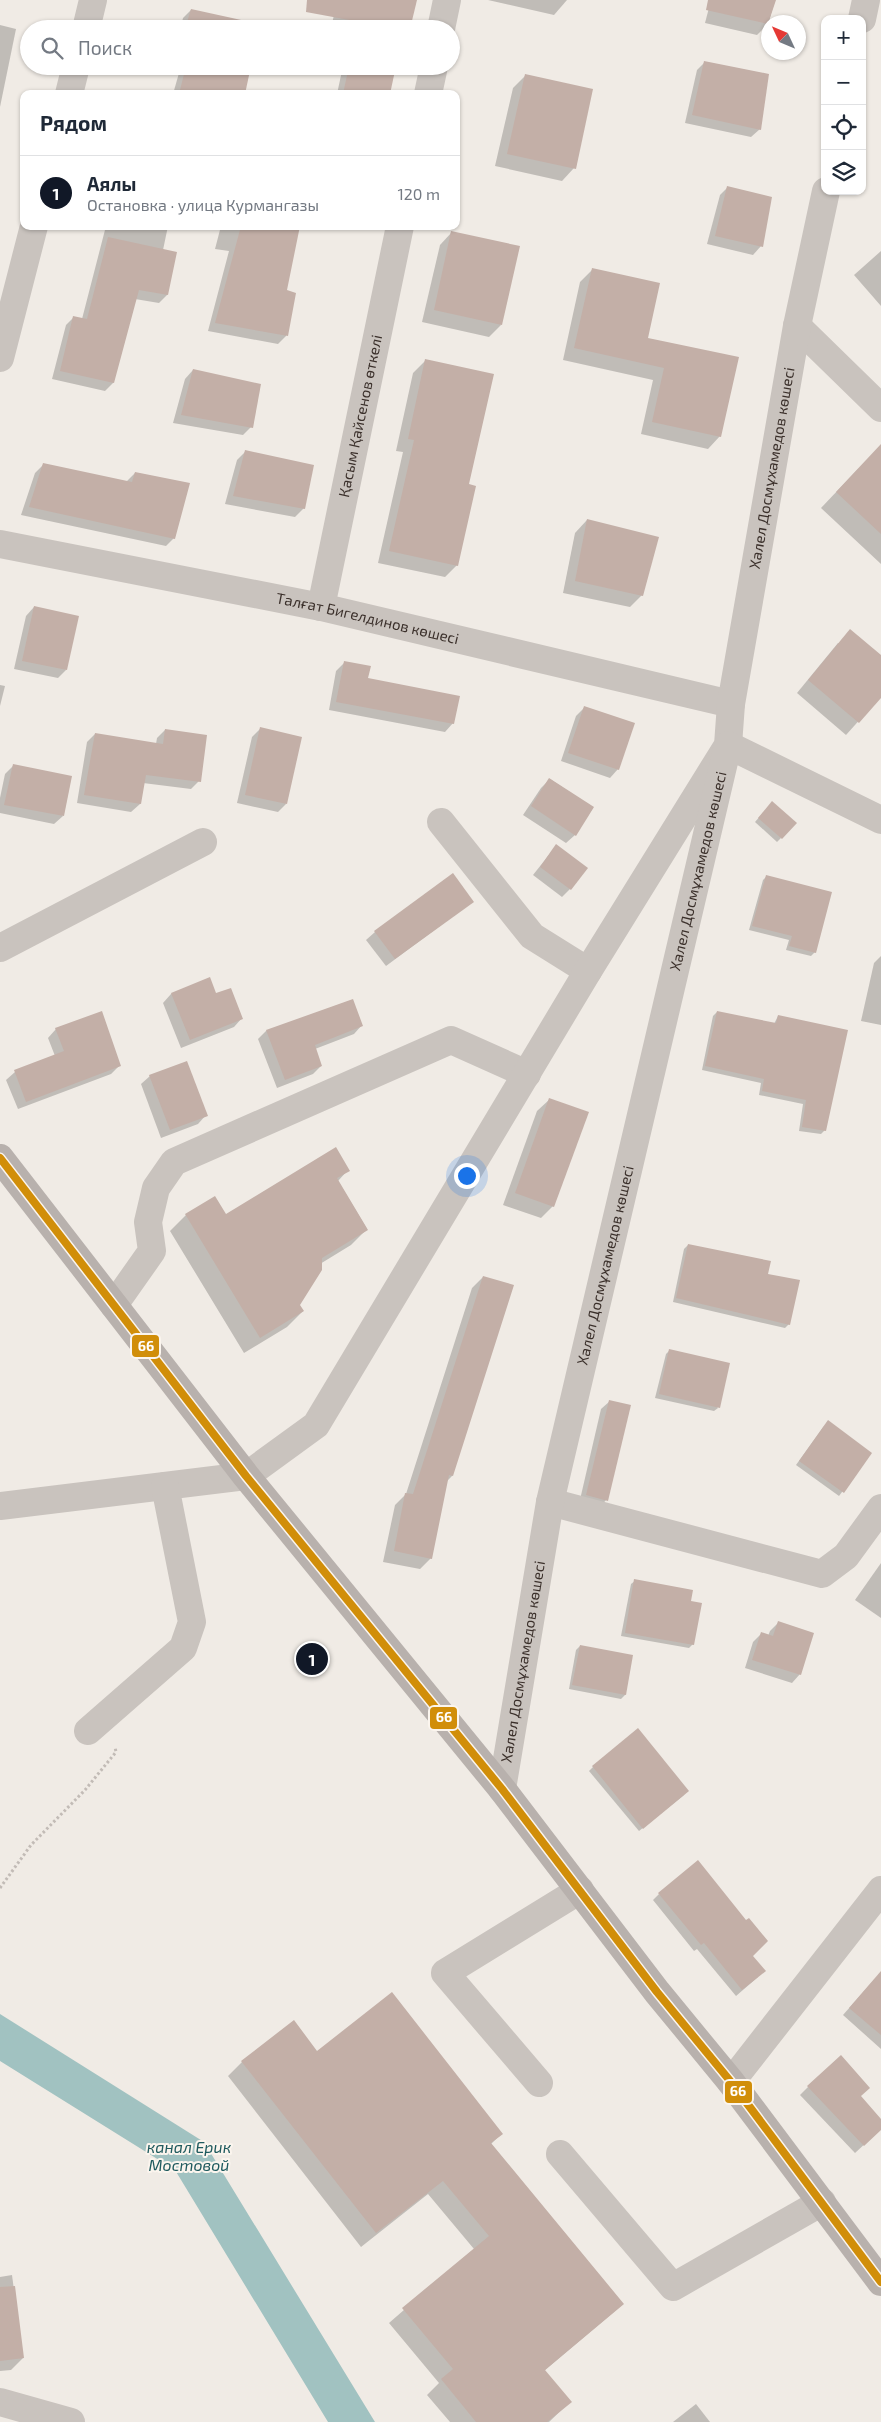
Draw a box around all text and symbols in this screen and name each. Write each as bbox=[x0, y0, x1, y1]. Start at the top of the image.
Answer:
north arrow bbox=[761, 15, 806, 60]
map controls bbox=[821, 15, 866, 195]
button: + bbox=[821, 15, 866, 60]
search box bbox=[20, 20, 460, 75]
icon: search bbox=[38, 34, 66, 62]
text: Поиск bbox=[78, 36, 132, 59]
button: − bbox=[821, 60, 866, 105]
button: locate bbox=[821, 105, 866, 150]
text: Рядом bbox=[40, 110, 107, 135]
button: layers bbox=[821, 150, 866, 195]
text: Аялы bbox=[87, 172, 136, 195]
text: 1 bbox=[53, 184, 59, 203]
text: 120 m bbox=[397, 184, 440, 203]
text: Остановка · улица Курмангазы bbox=[87, 195, 319, 214]
street label: Қасым Қайсенов өткелі bbox=[334, 333, 385, 499]
street label: Халел Досмұхамедов көшесі bbox=[745, 366, 798, 570]
street label: Талғат Бигелдинов көшесі bbox=[275, 588, 461, 647]
street label: Халел Досмұхамедов көшесі bbox=[665, 769, 730, 973]
your location bbox=[454, 1163, 480, 1189]
street label: Халел Досмұхамедов көшесі bbox=[572, 1164, 637, 1367]
line badge: 66 bbox=[131, 1334, 160, 1358]
text: 66 bbox=[138, 1337, 154, 1354]
street label: Халел Досмұхамедов көшесі bbox=[497, 1559, 548, 1764]
pin: 1 bbox=[296, 1640, 328, 1678]
line badge: 66 bbox=[429, 1706, 458, 1730]
text: 66 bbox=[436, 1708, 452, 1725]
line badge: 66 bbox=[724, 2080, 753, 2104]
text: 66 bbox=[730, 2082, 746, 2099]
water label: канал Ерик Мостовой bbox=[147, 2137, 232, 2174]

